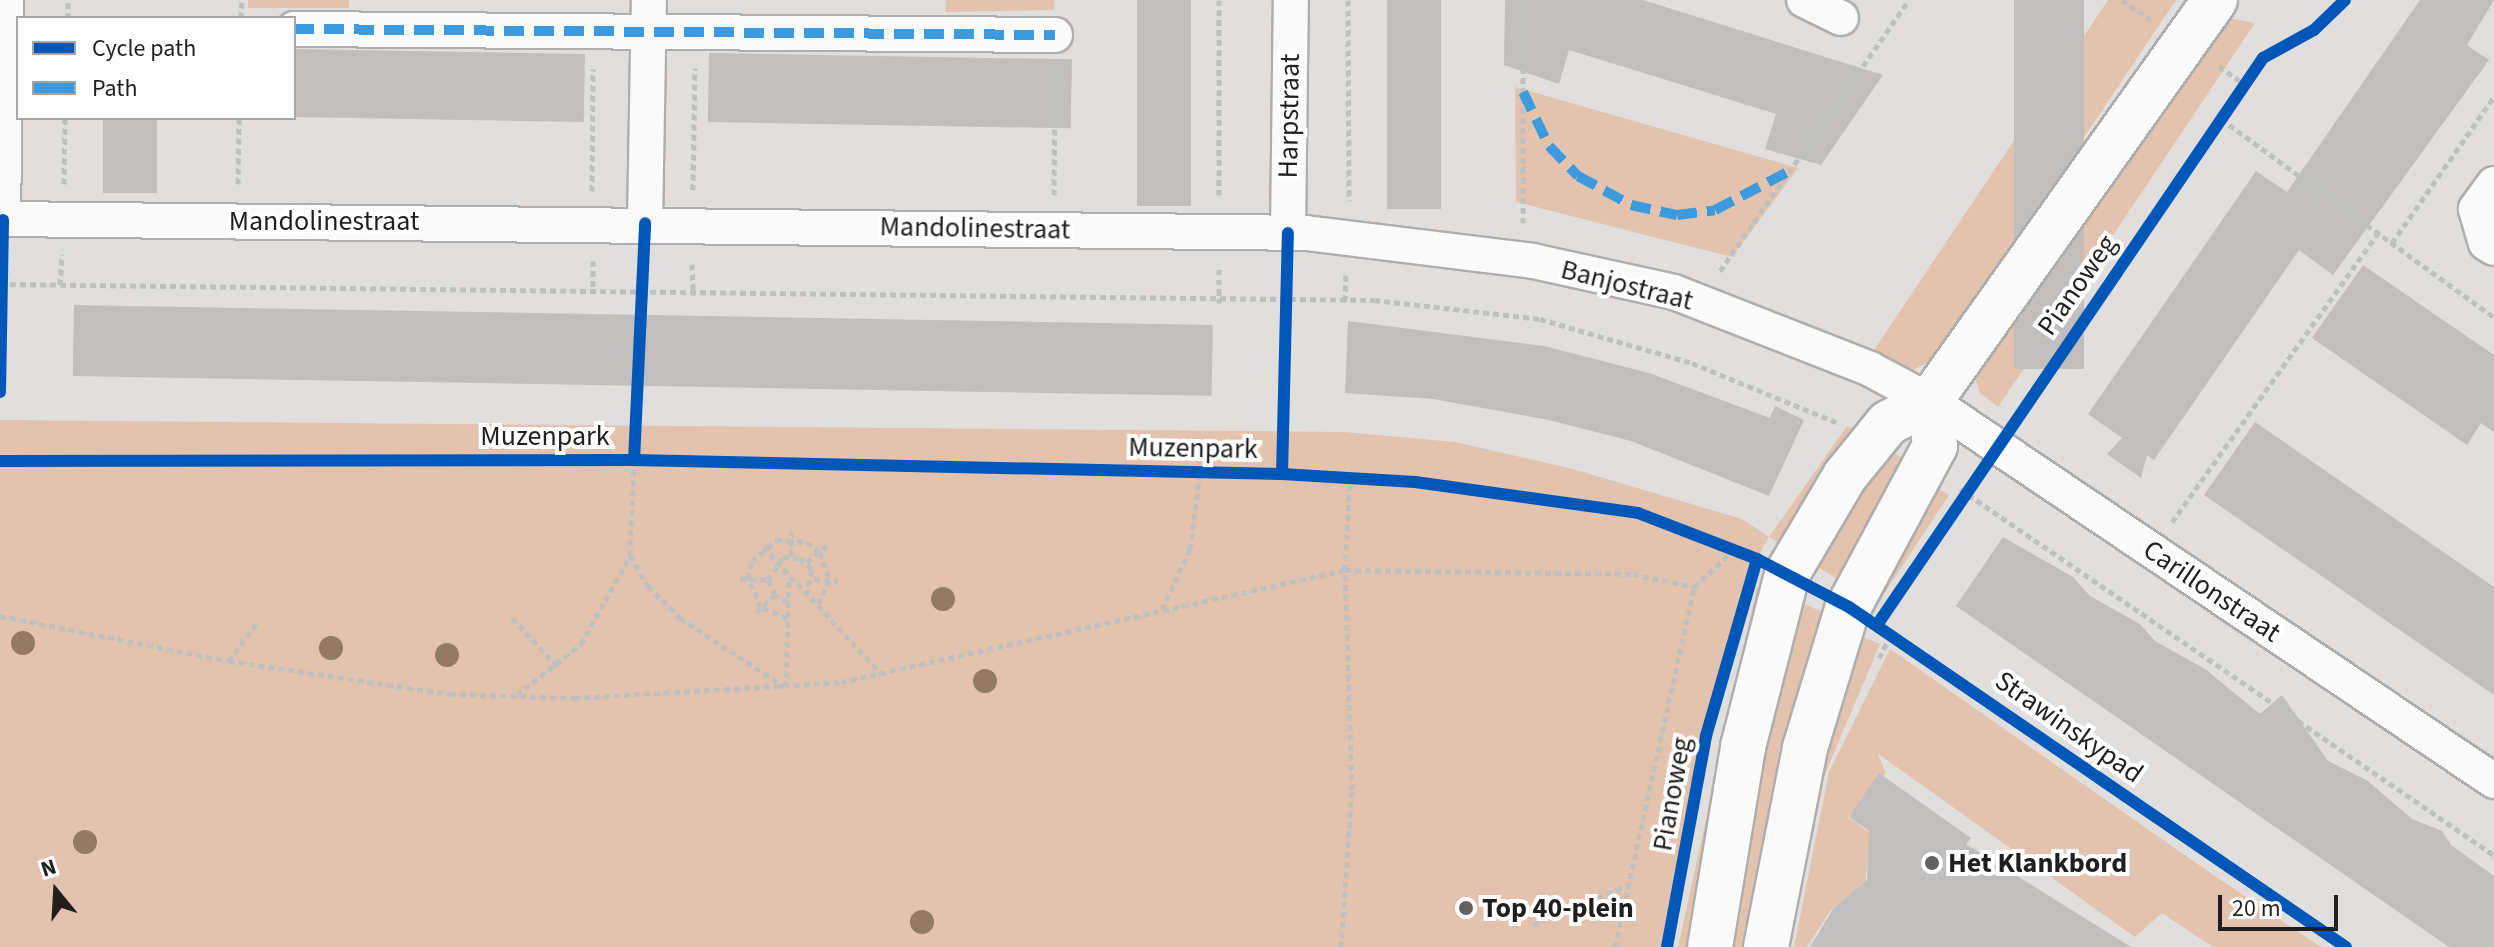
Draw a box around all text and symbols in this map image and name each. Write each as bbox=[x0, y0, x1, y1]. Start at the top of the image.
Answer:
legend bbox=[16, 16, 296, 120]
text: Cycle path bbox=[92, 31, 196, 66]
street label: Harpstraat bbox=[1271, 53, 1307, 179]
text: Path bbox=[92, 71, 138, 106]
street label: Mandolinestraat bbox=[229, 204, 419, 238]
street label: Mandolinestraat bbox=[879, 210, 1071, 246]
street label: Pianoweg bbox=[2030, 228, 2124, 342]
street label: Banjostraat bbox=[1557, 252, 1697, 318]
street label: Muzenpark bbox=[480, 419, 610, 453]
street label: Muzenpark bbox=[1128, 430, 1258, 466]
street label: Carillonstraat bbox=[2137, 533, 2287, 649]
street label: Strawinskypad bbox=[1989, 664, 2149, 790]
street label: Pianoweg bbox=[1645, 734, 1699, 854]
place label: Het Klankbord bbox=[1948, 846, 2127, 880]
north arrow bbox=[16, 851, 96, 931]
text: N bbox=[37, 851, 60, 886]
marker: Het Klankbord bbox=[1923, 854, 1941, 872]
scale bar bbox=[2222, 879, 2342, 929]
place label: Top 40-plein bbox=[1482, 891, 1634, 925]
text: 20 m bbox=[2232, 891, 2281, 926]
marker: Top 40-plein bbox=[1457, 899, 1475, 917]

